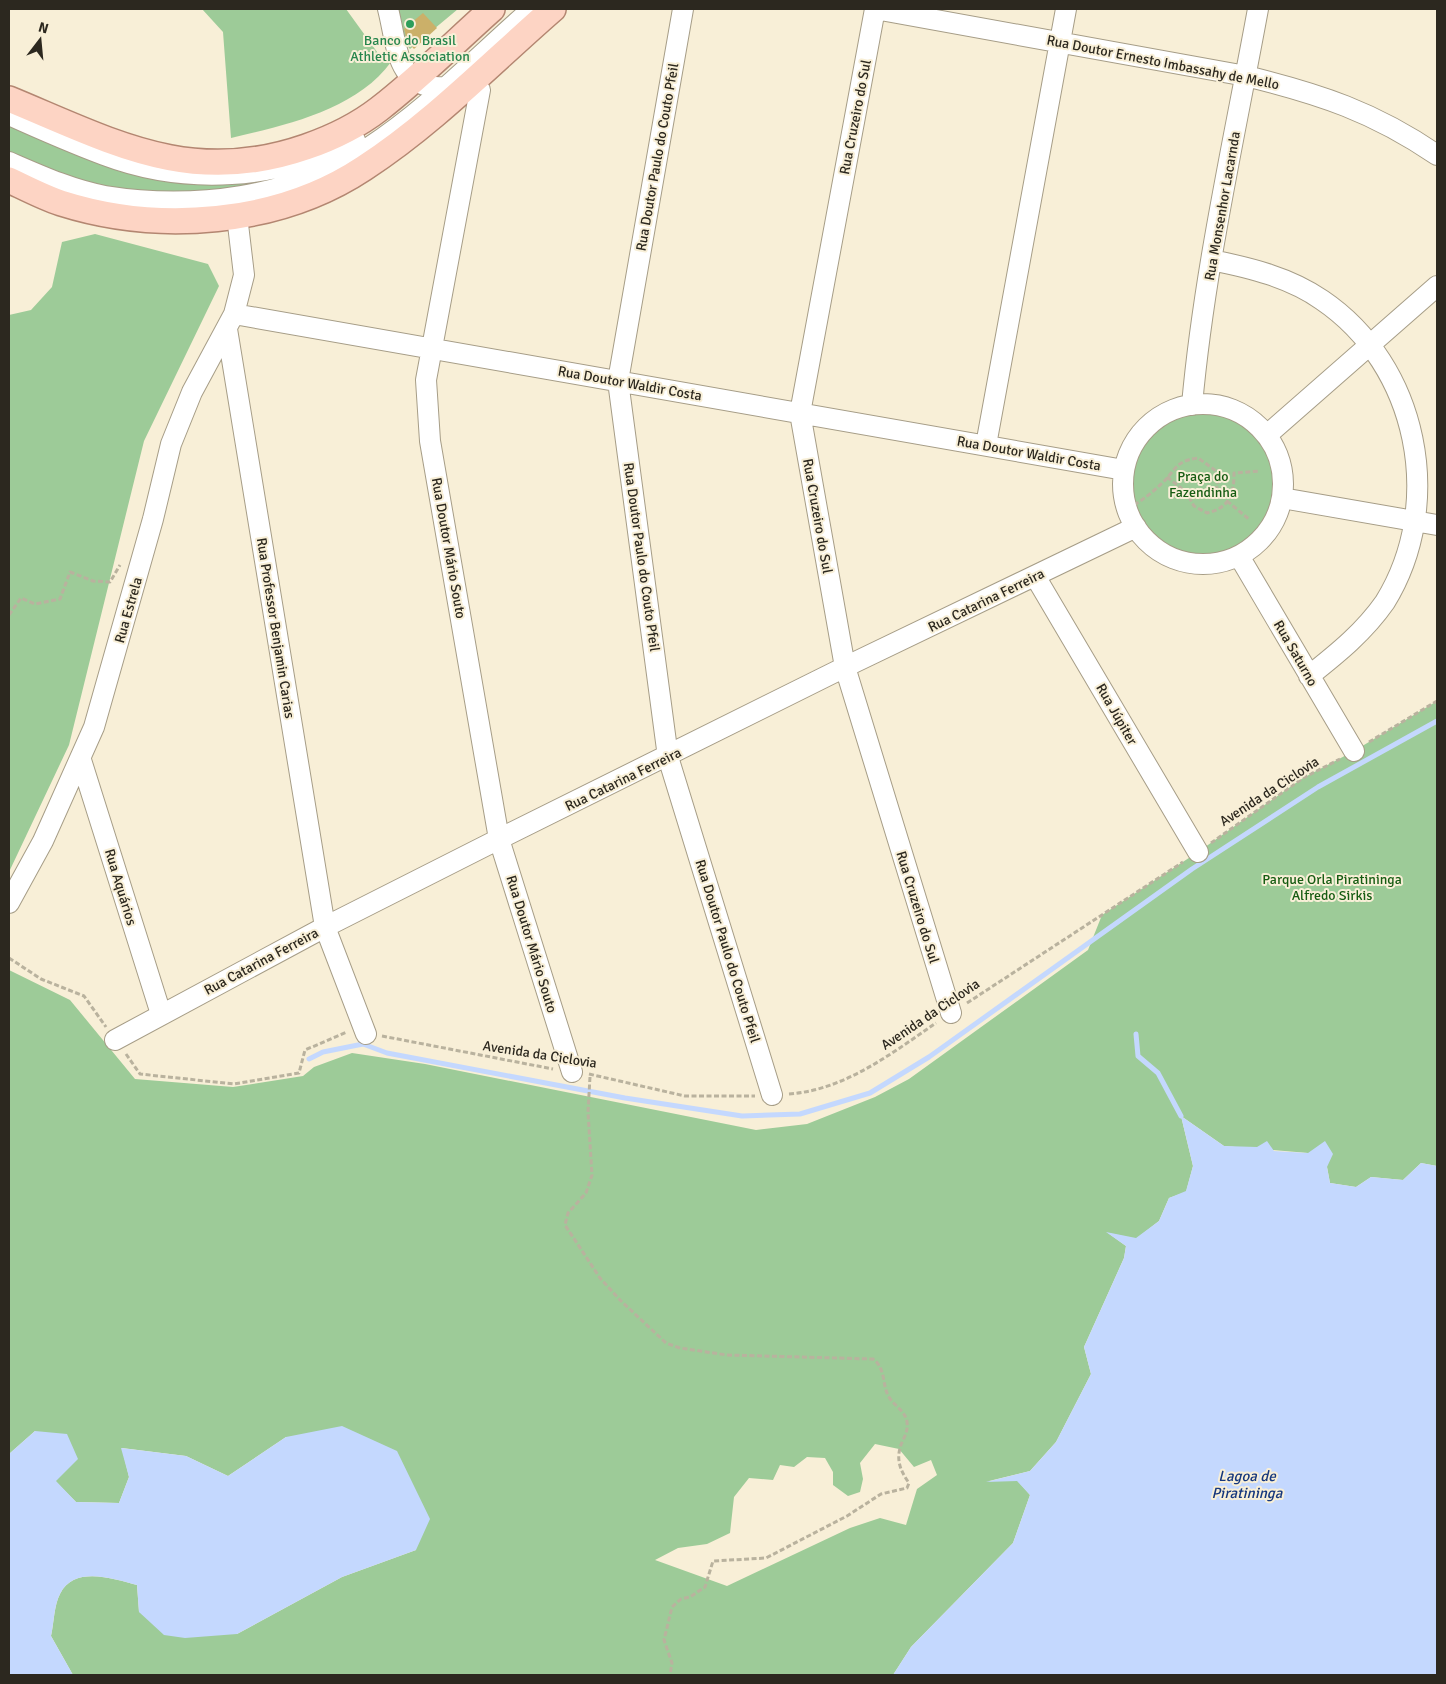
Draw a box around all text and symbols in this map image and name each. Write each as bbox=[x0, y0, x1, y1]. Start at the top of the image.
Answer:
north arrow bbox=[15, 15, 65, 65]
text: N bbox=[36, 18, 50, 37]
marker: Banco do Brasil Athletic Association bbox=[404, 18, 416, 30]
place label: Banco do Brasil Athletic Association bbox=[350, 32, 470, 65]
street label: Rua Doutor Ernesto Imbassahy de Mello bbox=[1045, 32, 1281, 93]
street label: Rua Cruzeiro do Sul bbox=[836, 58, 875, 176]
street label: Rua Doutor Paulo do Couto Pfeil bbox=[633, 62, 682, 252]
street label: Rua Monsenhor Lacarnda bbox=[1201, 130, 1244, 282]
street label: Rua Doutor Waldir Costa bbox=[557, 362, 703, 405]
street label: Rua Doutor Waldir Costa bbox=[956, 432, 1102, 475]
street label: Rua Cruzeiro do Sul bbox=[799, 457, 836, 575]
street label: Rua Doutor Paulo do Couto Pfeil bbox=[620, 461, 663, 653]
park label: Praça do Fazendinha bbox=[1169, 468, 1237, 501]
street label: Rua Doutor Mário Souto bbox=[428, 476, 469, 620]
street label: Rua Professor Benjamin Carias bbox=[253, 537, 298, 720]
street label: Rua Catarina Ferreira bbox=[925, 565, 1047, 636]
street label: Rua Estrela bbox=[111, 575, 146, 645]
street label: Rua Saturno bbox=[1270, 617, 1321, 689]
street label: Rua Júpiter bbox=[1092, 681, 1141, 749]
street label: Rua Catarina Ferreira bbox=[562, 744, 684, 815]
street label: Avenida da Ciclovia bbox=[1216, 753, 1322, 830]
street label: Rua Aquários bbox=[101, 847, 140, 927]
street label: Rua Cruzeiro do Sul bbox=[892, 849, 943, 965]
street label: Rua Doutor Paulo do Couto Pfeil bbox=[692, 857, 764, 1045]
park label: Parque Orla Piratininga Alfredo Sirkis bbox=[1262, 871, 1402, 904]
street label: Rua Doutor Mário Souto bbox=[502, 873, 561, 1015]
street label: Rua Catarina Ferreira bbox=[201, 924, 321, 999]
street label: Avenida da Ciclovia bbox=[878, 975, 983, 1054]
street label: Avenida da Ciclovia bbox=[482, 1037, 598, 1072]
water label: Lagoa de Piratininga bbox=[1212, 1467, 1283, 1502]

